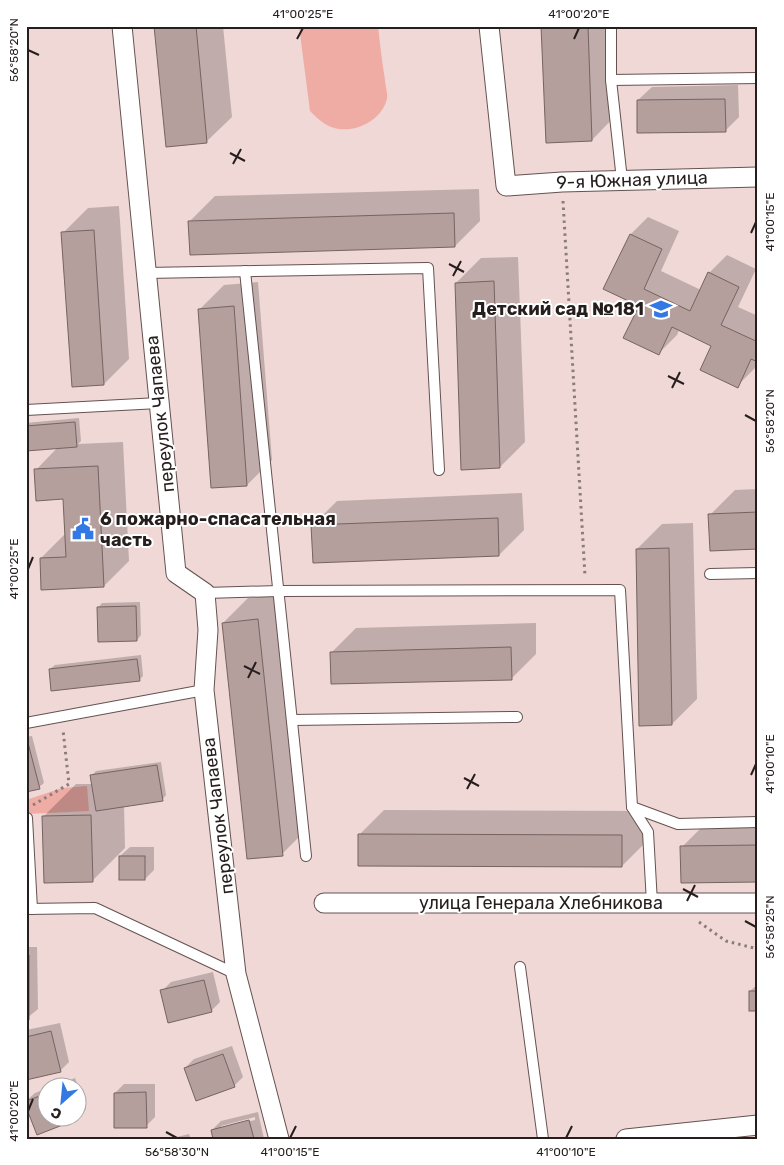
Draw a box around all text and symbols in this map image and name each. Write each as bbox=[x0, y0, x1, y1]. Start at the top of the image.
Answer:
text: 41°00'25"E bbox=[273, 7, 333, 21]
text: 41°00'20"E bbox=[548, 7, 610, 21]
text: 56°58'20"N bbox=[7, 18, 21, 82]
street label: 9-я Южная улица bbox=[556, 166, 708, 194]
text: 41°00'15"E bbox=[763, 193, 777, 251]
school or university icon: Детский сад №181 bbox=[648, 296, 674, 322]
place label: Детский сад №181 bbox=[472, 298, 644, 320]
street label: переулок Чапаева bbox=[141, 334, 179, 494]
text: 56°58'20"N bbox=[763, 389, 777, 453]
place label: 6 пожарно-спасательная часть bbox=[100, 508, 336, 551]
public building icon: 6 пожарно-спасательная часть bbox=[70, 516, 96, 542]
text: 41°00'25"E bbox=[7, 539, 21, 599]
text: 41°00'10"E bbox=[763, 734, 777, 794]
street label: переулок Чапаева bbox=[197, 736, 239, 896]
street label: улица Генерала Хлебникова bbox=[419, 892, 663, 914]
text: 56°58'25"N bbox=[763, 895, 777, 959]
north arrow bbox=[38, 1078, 88, 1128]
text: 41°00'20"E bbox=[7, 1080, 21, 1142]
text: С bbox=[48, 1103, 65, 1123]
text: 56°58'30"N bbox=[145, 1145, 209, 1159]
text: 41°00'15"E bbox=[261, 1145, 319, 1159]
text: 41°00'10"E bbox=[536, 1145, 596, 1159]

